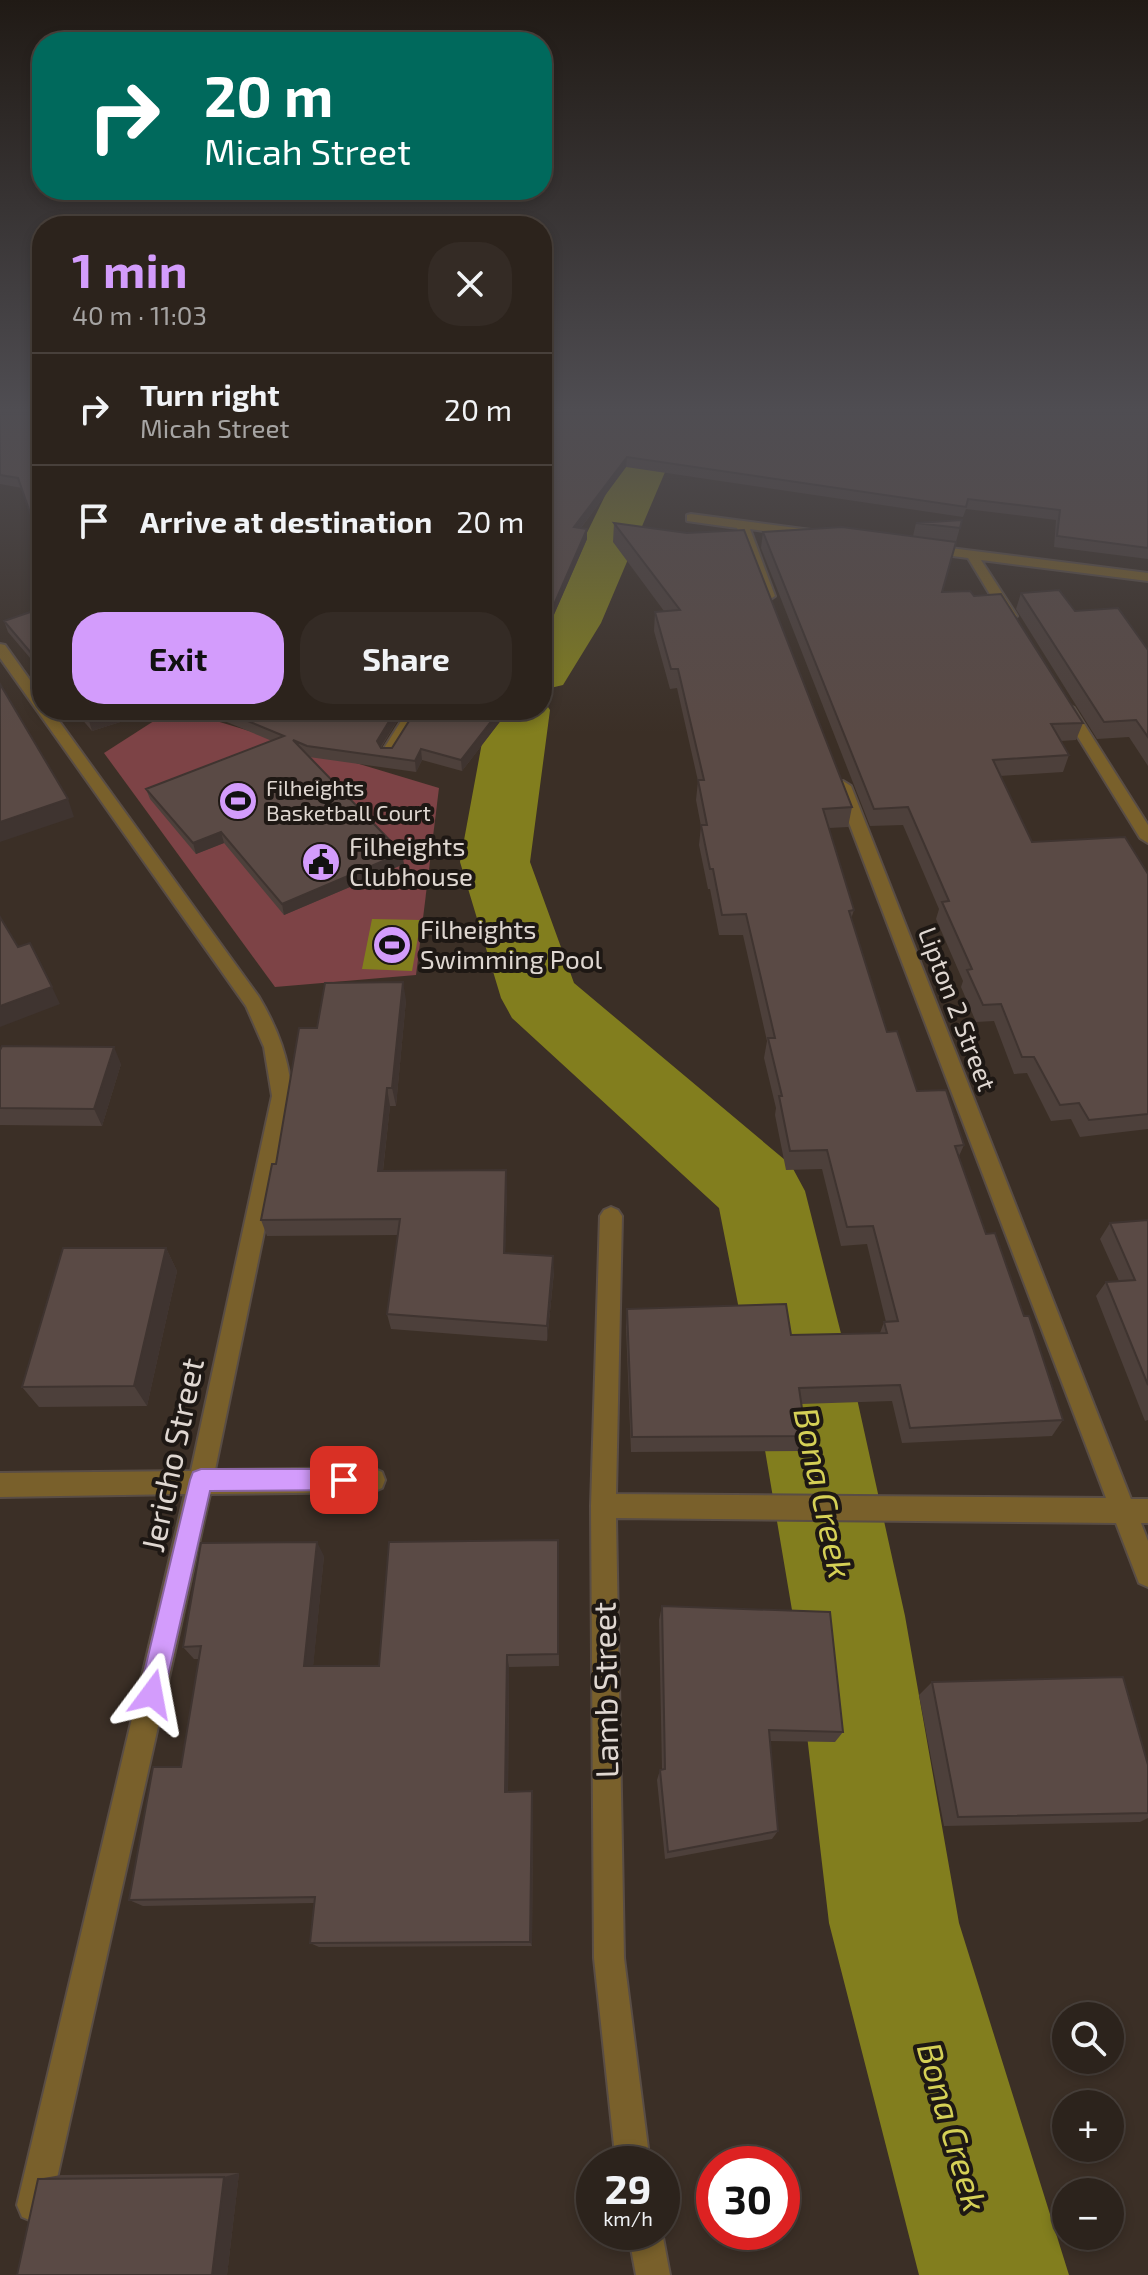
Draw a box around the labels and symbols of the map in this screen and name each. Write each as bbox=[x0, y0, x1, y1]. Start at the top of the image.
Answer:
place label: Filheights Basketball Court bbox=[266, 774, 431, 825]
sports icon: Filheights Basketball Court bbox=[217, 780, 259, 822]
place label: Filheights Clubhouse bbox=[349, 830, 473, 891]
public building icon: Filheights Clubhouse bbox=[300, 841, 342, 883]
place label: Filheights Swimming Pool bbox=[420, 913, 602, 974]
street label: Lipton 2 Street bbox=[913, 922, 1004, 1095]
sports icon: Filheights Swimming Pool bbox=[371, 924, 413, 966]
street label: Jericho Street bbox=[132, 1354, 210, 1555]
water label: Bona Creek bbox=[786, 1404, 863, 1582]
pin bbox=[310, 1446, 378, 1514]
street label: Lamb Street bbox=[583, 1602, 625, 1779]
position arrow bbox=[110, 1652, 194, 1736]
water label: Bona Creek bbox=[910, 2037, 997, 2216]
speed limit sign: 30 bbox=[696, 2146, 800, 2250]

